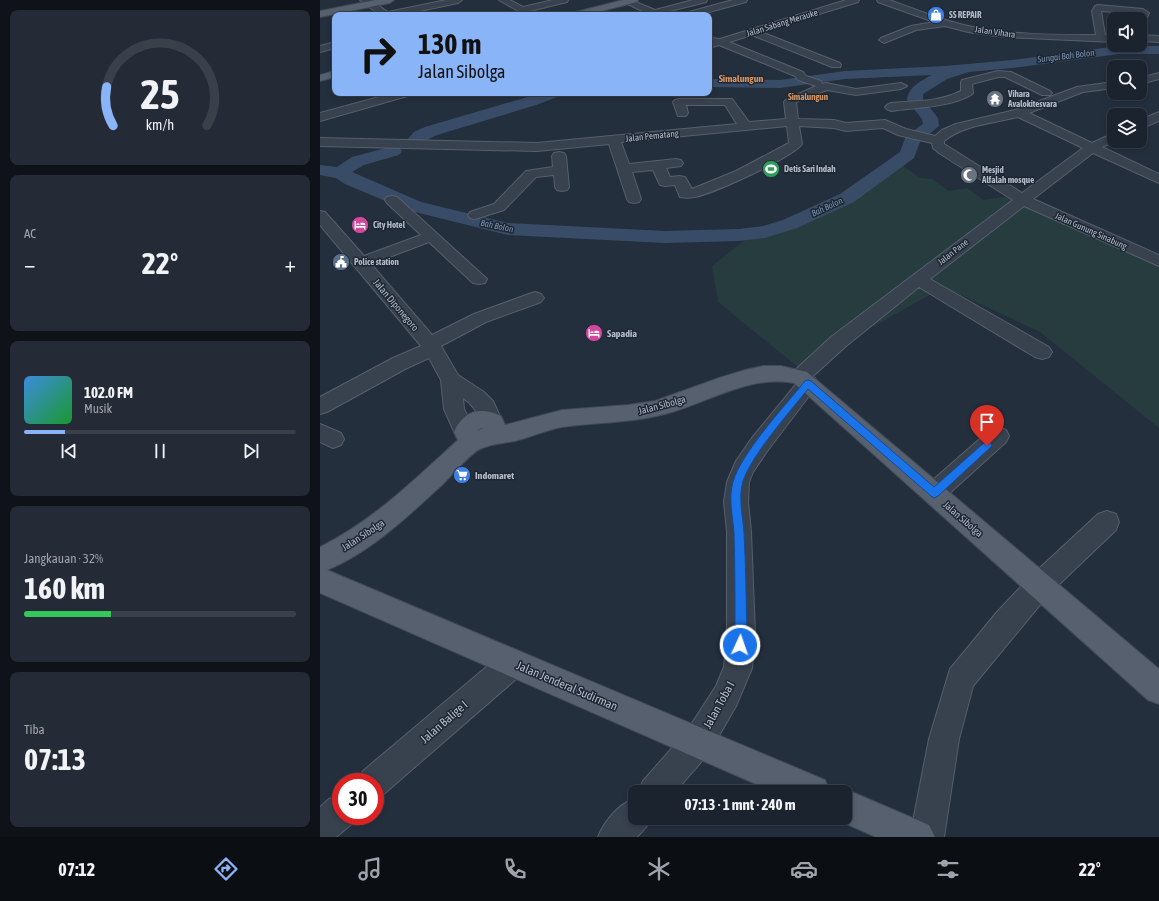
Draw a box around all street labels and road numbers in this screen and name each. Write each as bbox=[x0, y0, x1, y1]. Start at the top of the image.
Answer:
street label: Jalan Sabang Merauke bbox=[745, 7, 819, 39]
street label: Jalan Vihara bbox=[974, 24, 1016, 40]
street label: Jalan Pematang bbox=[625, 128, 679, 144]
street label: Jalan Gunung Sinabung bbox=[1053, 211, 1129, 251]
street label: Jalan Pane bbox=[936, 237, 970, 267]
street label: Jalan Diponegoro bbox=[371, 277, 421, 333]
street label: Jalan Sibolga bbox=[637, 393, 687, 417]
street label: Jalan Sibolga bbox=[941, 499, 985, 539]
street label: Jalan Sibolga bbox=[340, 517, 387, 553]
street label: Jalan Jenderal Sudirman bbox=[514, 658, 620, 714]
street label: Jalan Toba I bbox=[700, 679, 738, 731]
street label: Jalan Balige I bbox=[418, 698, 470, 746]

